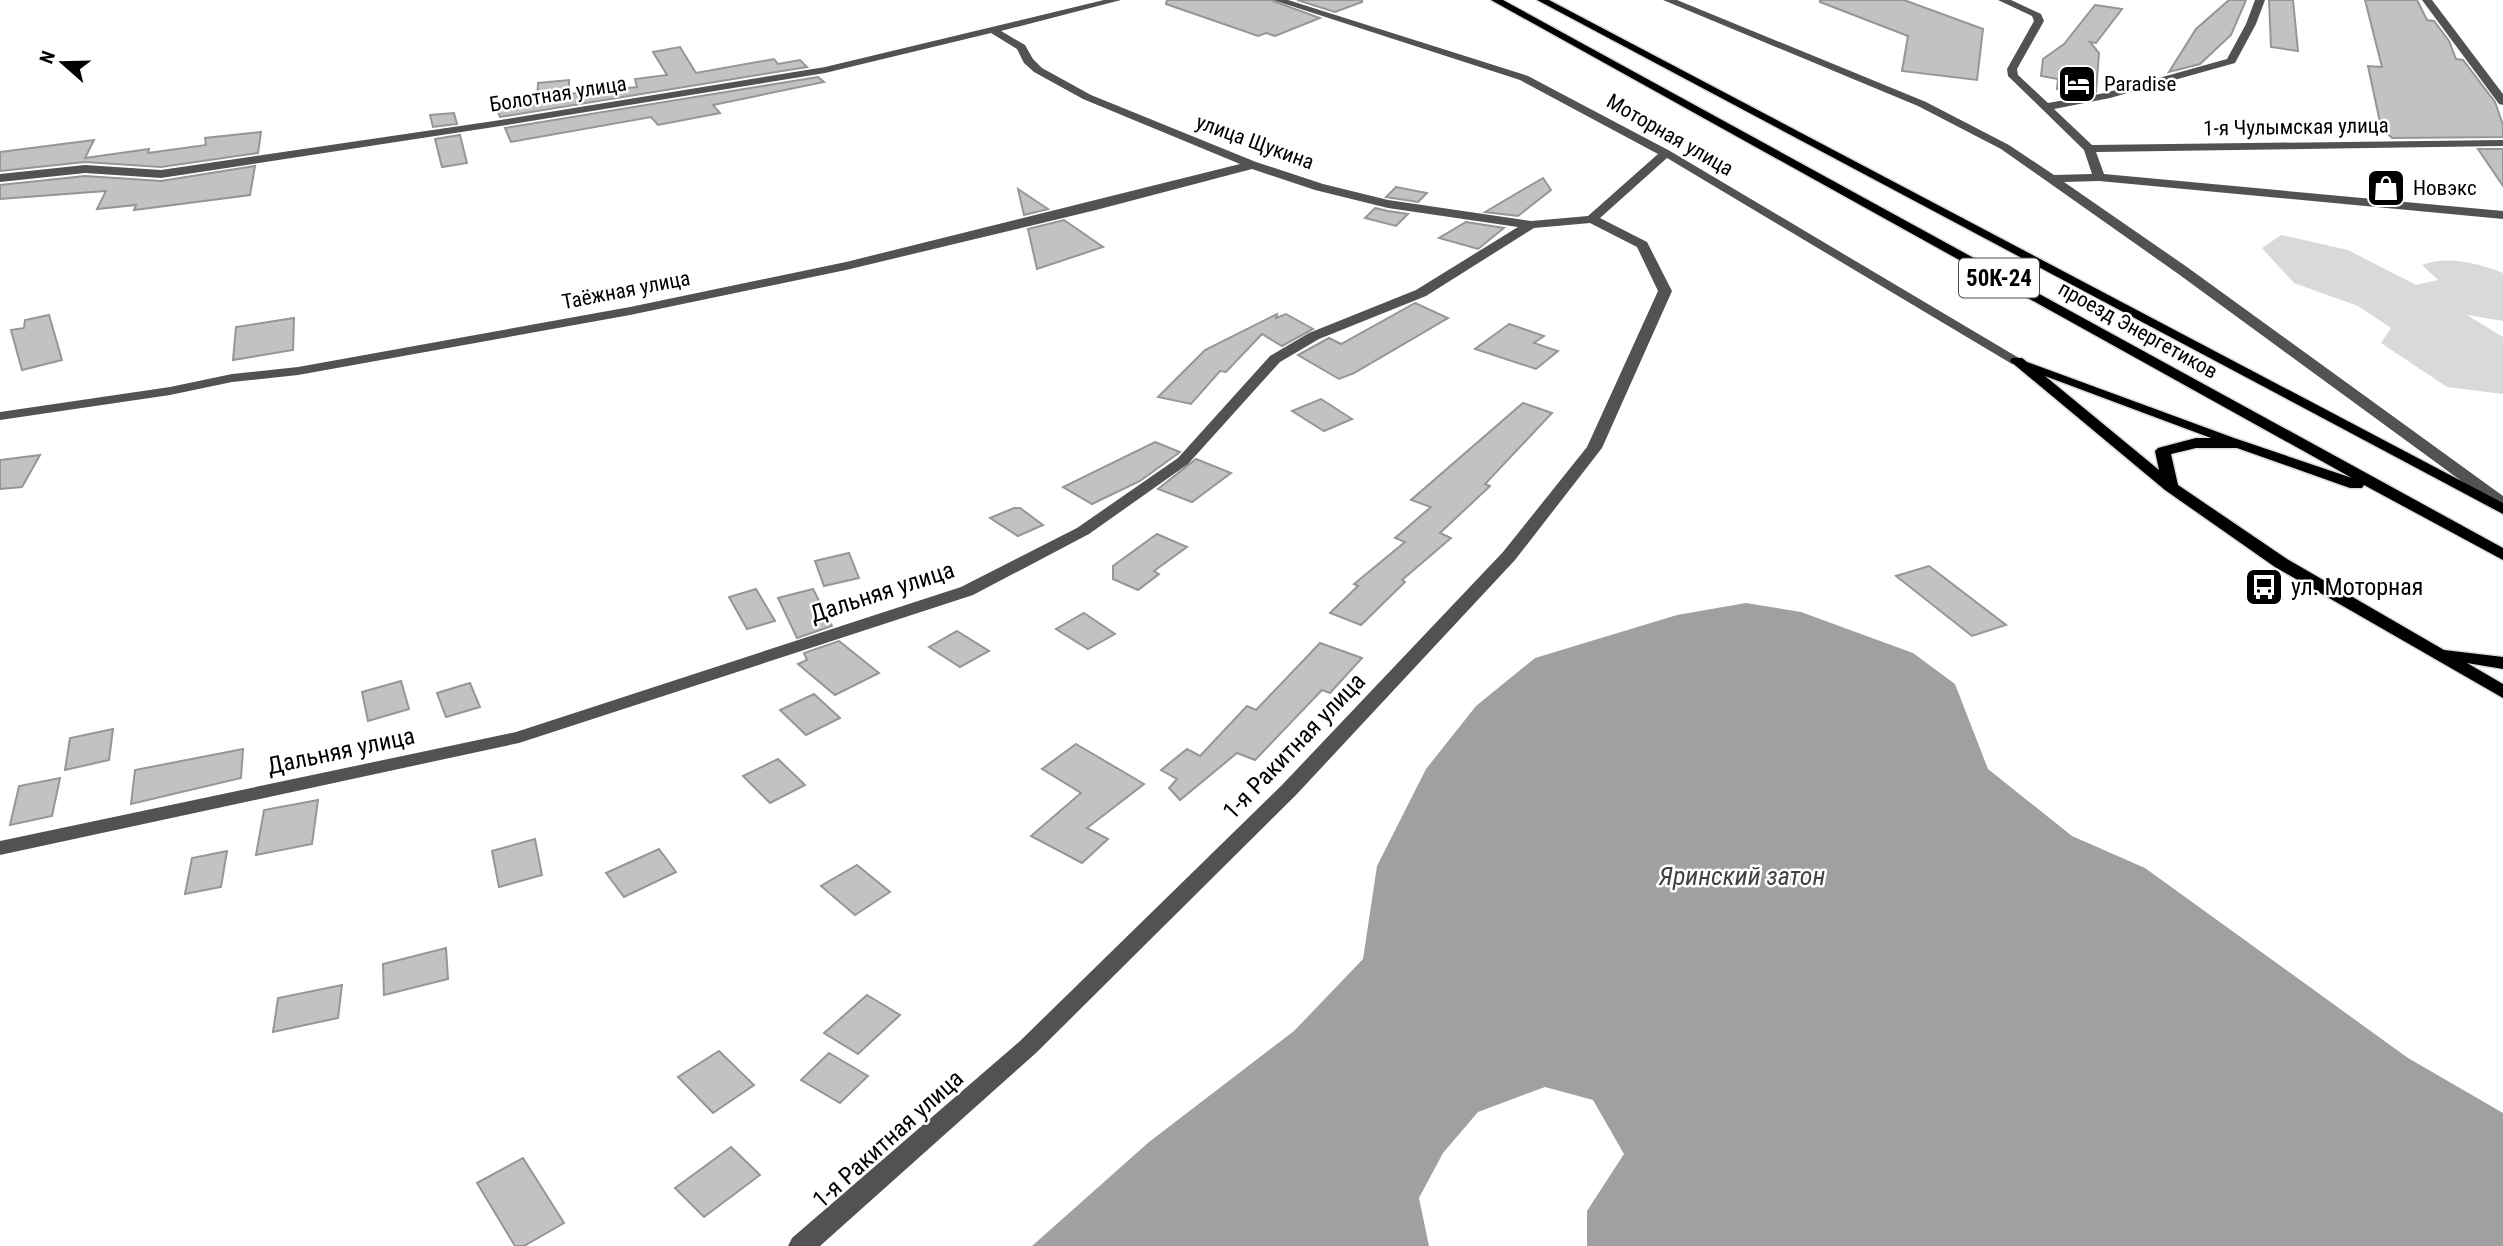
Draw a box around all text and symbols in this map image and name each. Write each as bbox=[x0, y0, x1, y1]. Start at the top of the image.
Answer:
north arrow bbox=[28, 28, 98, 98]
text: N bbox=[35, 48, 60, 67]
hotel icon: Paradise bbox=[2056, 63, 2098, 105]
street label: Болотная улица bbox=[488, 71, 628, 117]
place label: Paradise bbox=[2104, 72, 2176, 96]
street label: Моторная улица bbox=[1602, 89, 1738, 181]
street label: улица Щукина bbox=[1193, 110, 1317, 174]
street label: 1-я Чулымская улица bbox=[2203, 113, 2389, 141]
shop icon: Новэкс bbox=[2365, 167, 2407, 209]
place label: Новэкс bbox=[2413, 176, 2477, 200]
road number: 50К-24 bbox=[1959, 258, 2039, 298]
street label: Таёжная улица bbox=[560, 266, 692, 314]
street label: проезд Энергетиков bbox=[2054, 276, 2222, 384]
street label: Дальняя улица bbox=[806, 556, 958, 628]
bus stop icon: ул. Моторная bbox=[2243, 566, 2285, 608]
place label: ул. Моторная bbox=[2291, 573, 2423, 601]
street label: 1-я Ракитная улица bbox=[1217, 667, 1371, 825]
street label: Дальняя улица bbox=[265, 722, 417, 780]
water label: Яринский затон bbox=[1658, 861, 1825, 891]
street label: 1-я Ракитная улица bbox=[807, 1064, 969, 1214]

